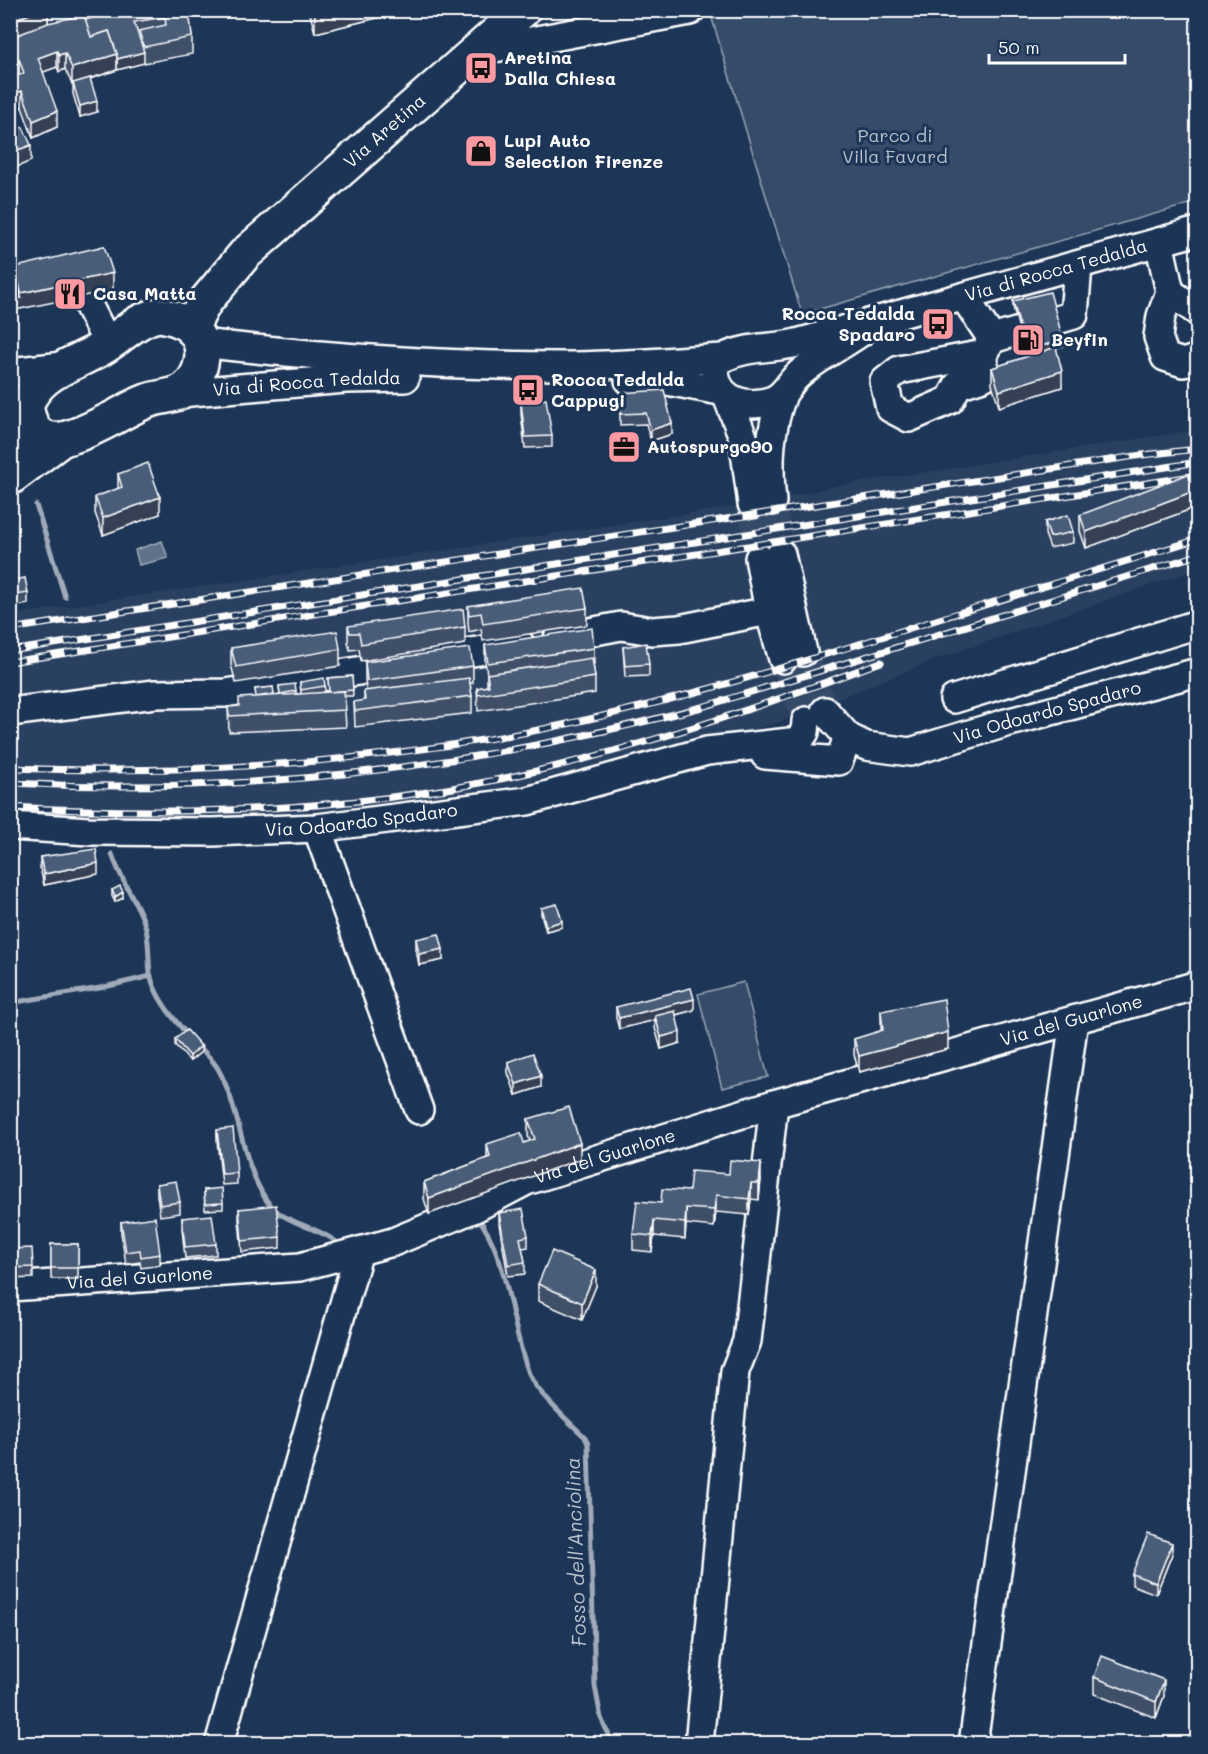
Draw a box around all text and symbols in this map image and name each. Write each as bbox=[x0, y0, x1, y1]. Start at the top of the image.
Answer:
scale bar bbox=[989, 27, 1126, 65]
text: 50 m bbox=[998, 35, 1040, 59]
place label: Aretina Dalla Chiesa bbox=[504, 45, 616, 90]
bus stop icon: Aretina Dalla Chiesa bbox=[463, 50, 499, 86]
street label: Via Aretina bbox=[338, 88, 430, 173]
park label: Parco di Villa Favard bbox=[842, 123, 948, 168]
place label: Lupi Auto Selection Firenze bbox=[504, 128, 663, 173]
shop icon: Lupi Auto Selection Firenze bbox=[463, 133, 499, 169]
street label: Via di Rocca Tedalda bbox=[962, 233, 1150, 307]
restaurant icon: Casa Matta bbox=[52, 276, 88, 312]
place label: Casa Matta bbox=[93, 281, 197, 305]
place label: Rocca Tedalda Spadaro bbox=[781, 301, 915, 346]
bus stop icon: Rocca Tedalda Spadaro bbox=[920, 306, 956, 342]
fuel station icon: Beyfin bbox=[1010, 322, 1046, 358]
place label: Beyfin bbox=[1051, 327, 1108, 351]
street label: Via di Rocca Tedalda bbox=[212, 365, 401, 401]
place label: Rocca Tedalda Cappugi bbox=[551, 367, 685, 412]
bus stop icon: Rocca Tedalda Cappugi bbox=[510, 372, 546, 408]
office icon: Autospurgo90 bbox=[606, 429, 642, 465]
place label: Autospurgo90 bbox=[647, 434, 773, 458]
street label: Via Odoardo Spadaro bbox=[950, 675, 1144, 749]
street label: Via Odoardo Spadaro bbox=[265, 797, 459, 841]
street label: Via del Guarlone bbox=[997, 988, 1145, 1051]
street label: Via del Guarlone bbox=[531, 1122, 678, 1189]
street label: Via del Guarlone bbox=[66, 1260, 214, 1294]
water label: Fosso dell'Anciolina bbox=[559, 1457, 591, 1647]

